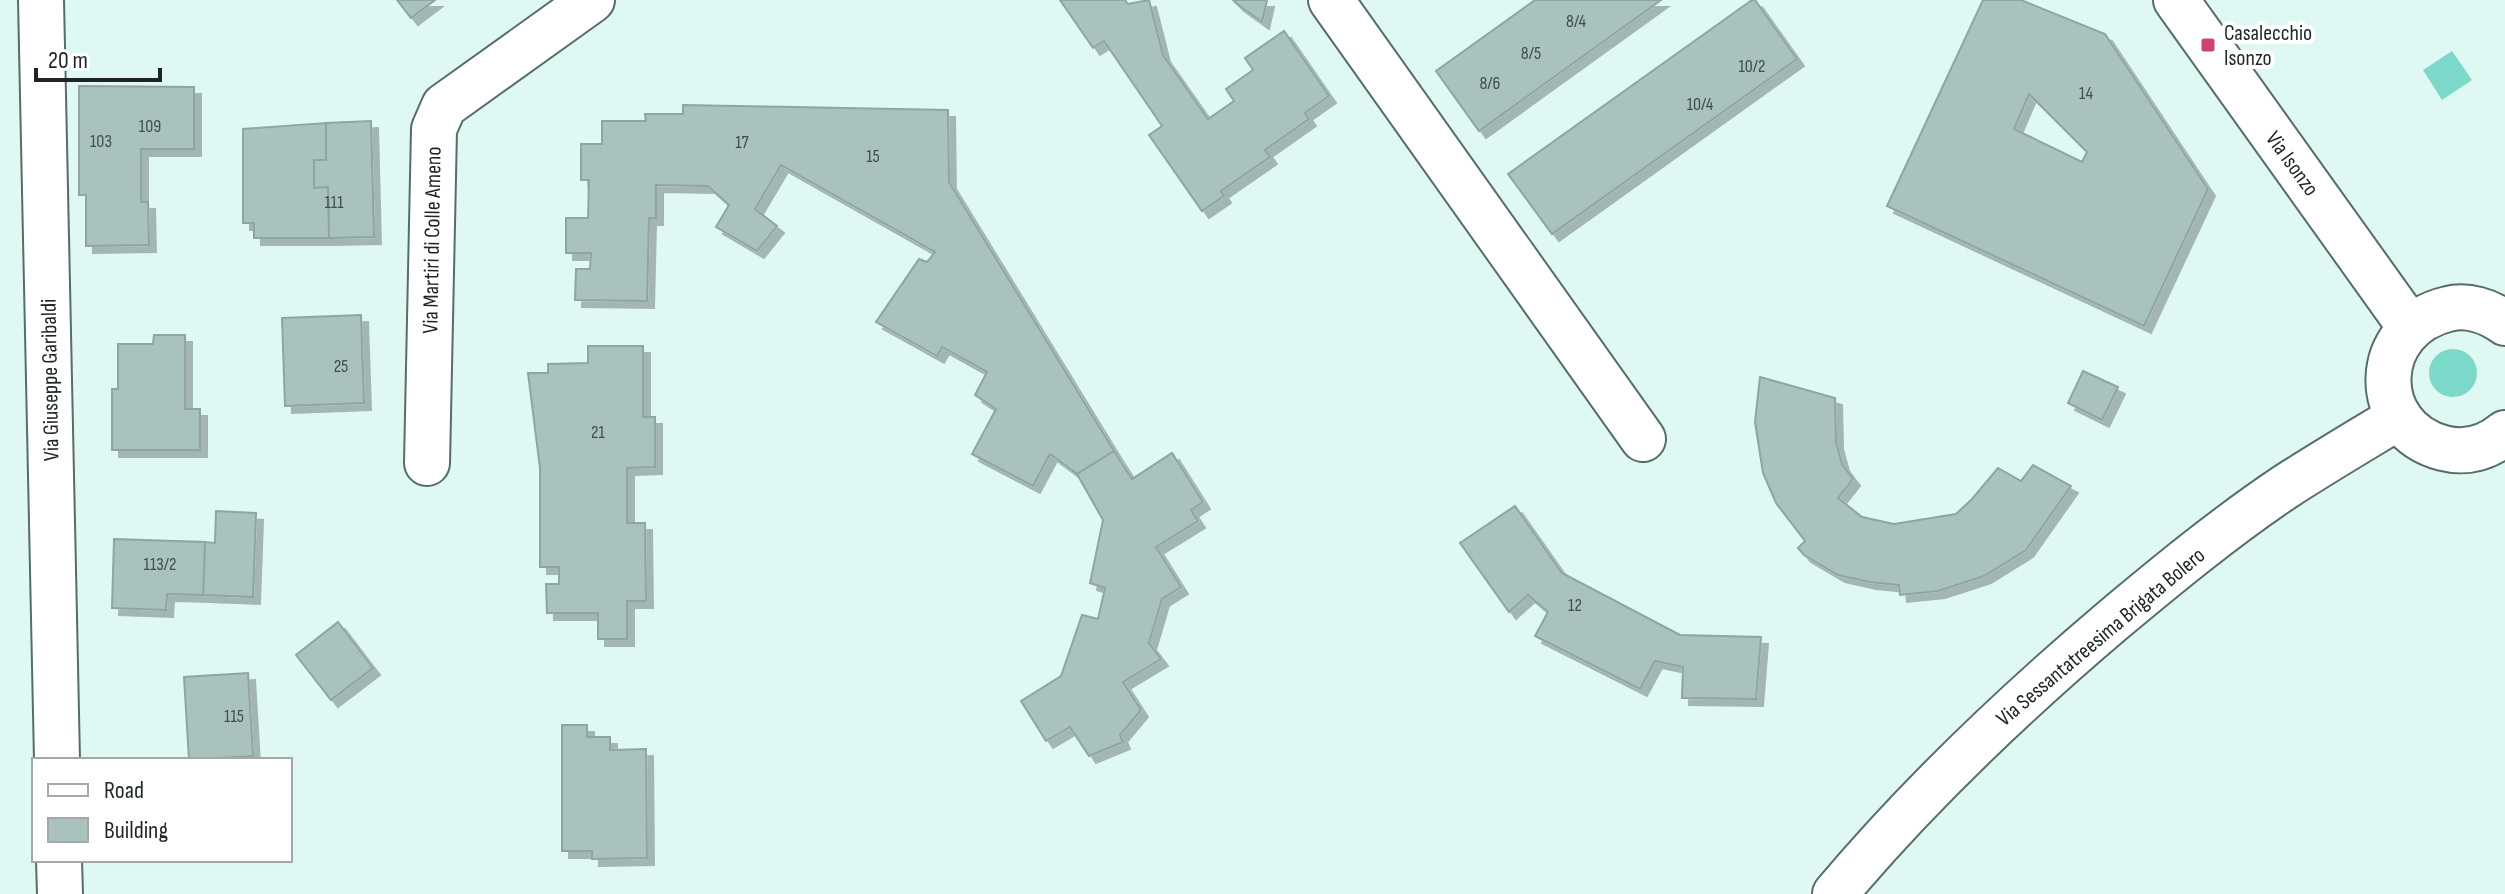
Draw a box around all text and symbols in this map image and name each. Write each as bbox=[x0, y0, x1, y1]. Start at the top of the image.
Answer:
house number: 8/4 bbox=[1566, 11, 1586, 32]
place label: Casalecchio Isonzo bbox=[2224, 20, 2312, 72]
scale bar bbox=[36, 32, 160, 82]
marker: Casalecchio Isonzo bbox=[2199, 36, 2217, 54]
house number: 8/5 bbox=[1521, 43, 1541, 64]
text: 20 m bbox=[48, 46, 88, 75]
house number: 10/2 bbox=[1739, 56, 1765, 77]
house number: 8/6 bbox=[1479, 73, 1501, 94]
house number: 14 bbox=[2079, 83, 2093, 104]
house number: 10/4 bbox=[1687, 94, 1714, 115]
house number: 109 bbox=[139, 116, 161, 137]
street label: Via Isonzo bbox=[2259, 126, 2324, 202]
house number: 103 bbox=[90, 131, 112, 152]
house number: 17 bbox=[735, 132, 750, 153]
street label: Via Martiri di Colle Ameno bbox=[417, 146, 448, 334]
house number: 15 bbox=[866, 146, 880, 167]
house number: 111 bbox=[325, 192, 344, 213]
street label: Via Giuseppe Garibaldi bbox=[36, 299, 65, 461]
house number: 25 bbox=[334, 356, 348, 377]
house number: 21 bbox=[591, 422, 606, 443]
street label: Via Sessantatreesima Brigata Bolero bbox=[1991, 542, 2211, 732]
house number: 113/2 bbox=[144, 554, 176, 575]
house number: 12 bbox=[1568, 595, 1582, 616]
house number: 115 bbox=[224, 706, 244, 727]
legend bbox=[32, 758, 292, 862]
text: Road bbox=[104, 776, 144, 805]
text: Building bbox=[104, 816, 168, 845]

